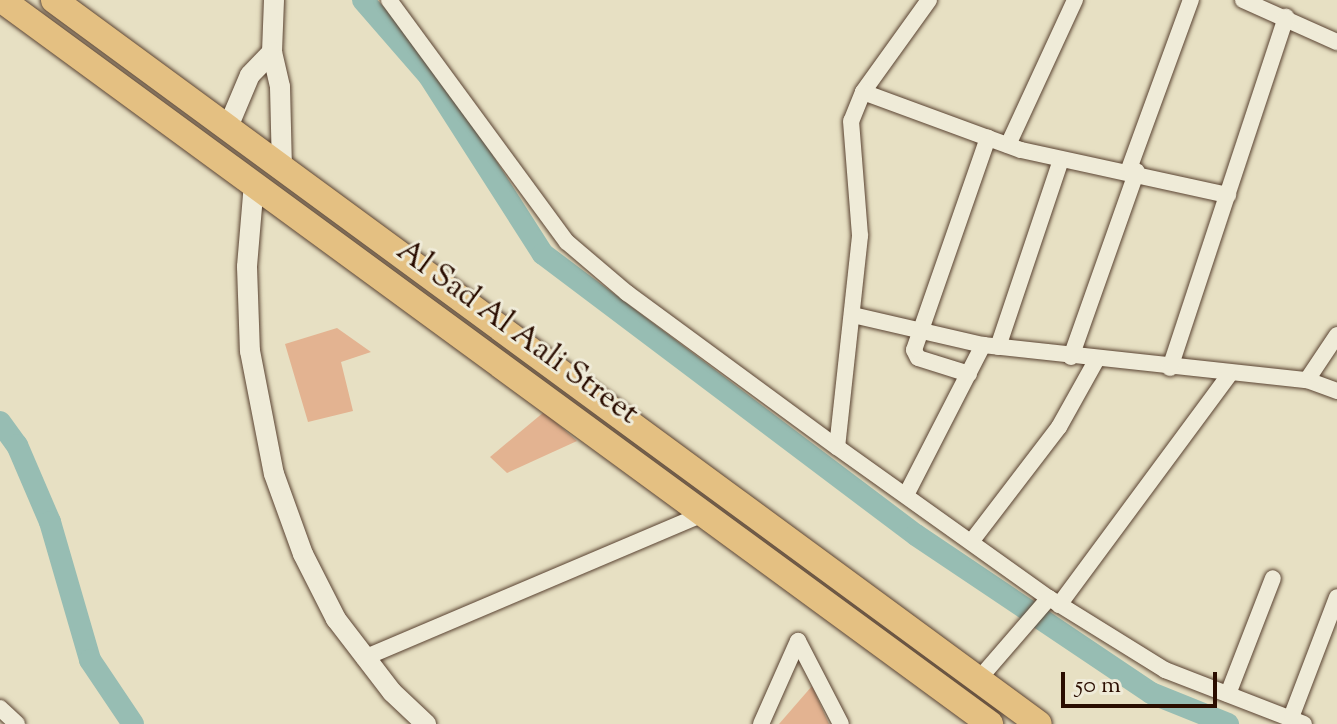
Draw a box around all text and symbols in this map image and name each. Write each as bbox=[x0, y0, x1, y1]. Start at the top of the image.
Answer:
street label: Al Sad Al Aali Street bbox=[388, 232, 646, 434]
scale bar bbox=[1065, 656, 1221, 706]
text: 50 m bbox=[1075, 669, 1121, 703]

